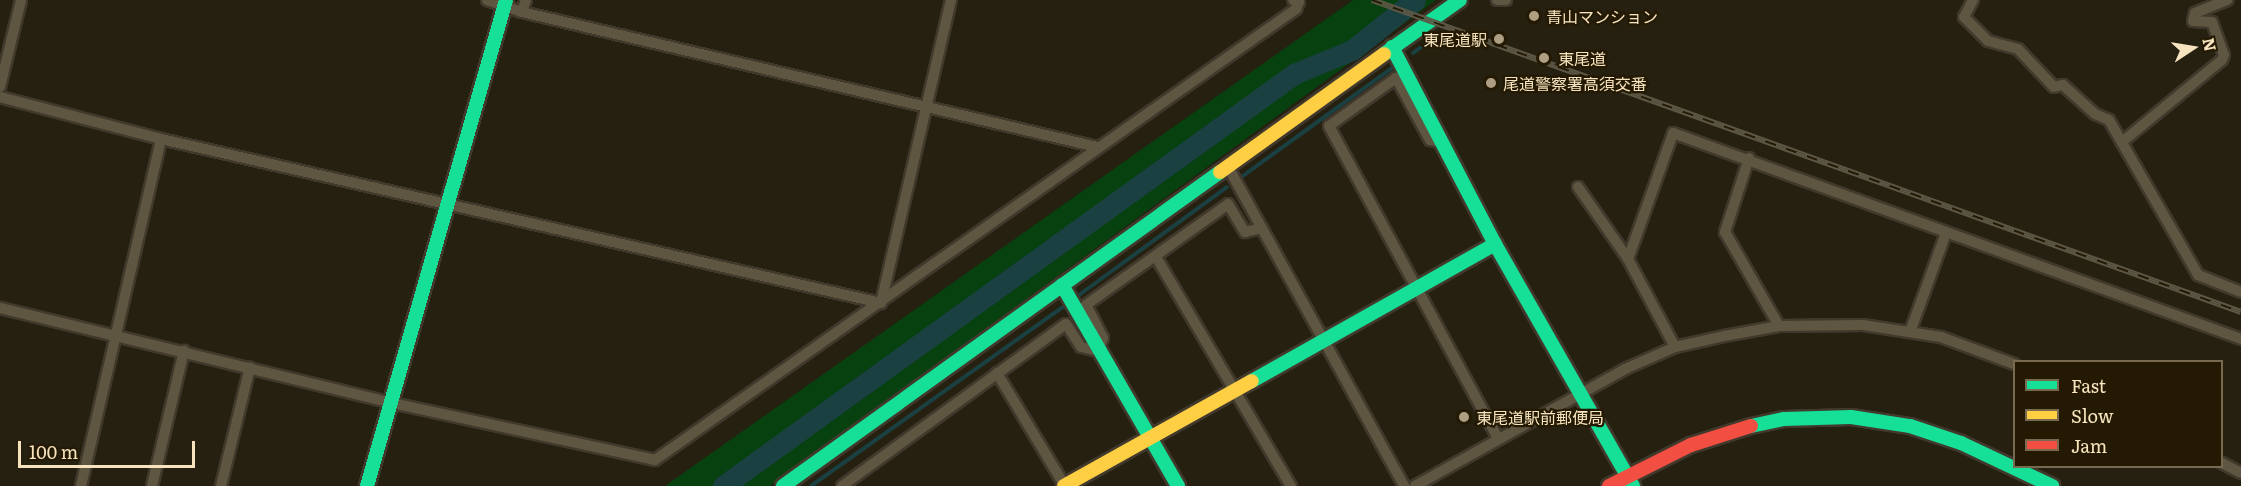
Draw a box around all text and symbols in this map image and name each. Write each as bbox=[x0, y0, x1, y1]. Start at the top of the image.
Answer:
place label: 青山マンション bbox=[1546, 6, 1658, 26]
marker: 青山マンション bbox=[1527, 9, 1541, 23]
north arrow bbox=[2163, 18, 2223, 78]
place label: 東尾道駅 bbox=[1423, 29, 1487, 49]
marker: 東尾道駅 bbox=[1492, 32, 1506, 46]
text: N bbox=[2197, 35, 2224, 53]
place label: 東尾道 bbox=[1558, 48, 1606, 68]
marker: 東尾道 bbox=[1535, 49, 1553, 67]
place label: 尾道警察署高須交番 bbox=[1503, 73, 1647, 93]
marker: 尾道警察署高須交番 bbox=[1484, 76, 1498, 90]
legend bbox=[2013, 360, 2223, 468]
text: Fast bbox=[2071, 372, 2106, 399]
text: Slow bbox=[2071, 402, 2113, 429]
place label: 東尾道駅前郵便局 bbox=[1476, 407, 1604, 427]
marker: 東尾道駅前郵便局 bbox=[1457, 410, 1471, 424]
scale bar bbox=[21, 429, 198, 467]
text: Jam bbox=[2071, 432, 2107, 459]
text: 100 m bbox=[29, 438, 78, 465]

